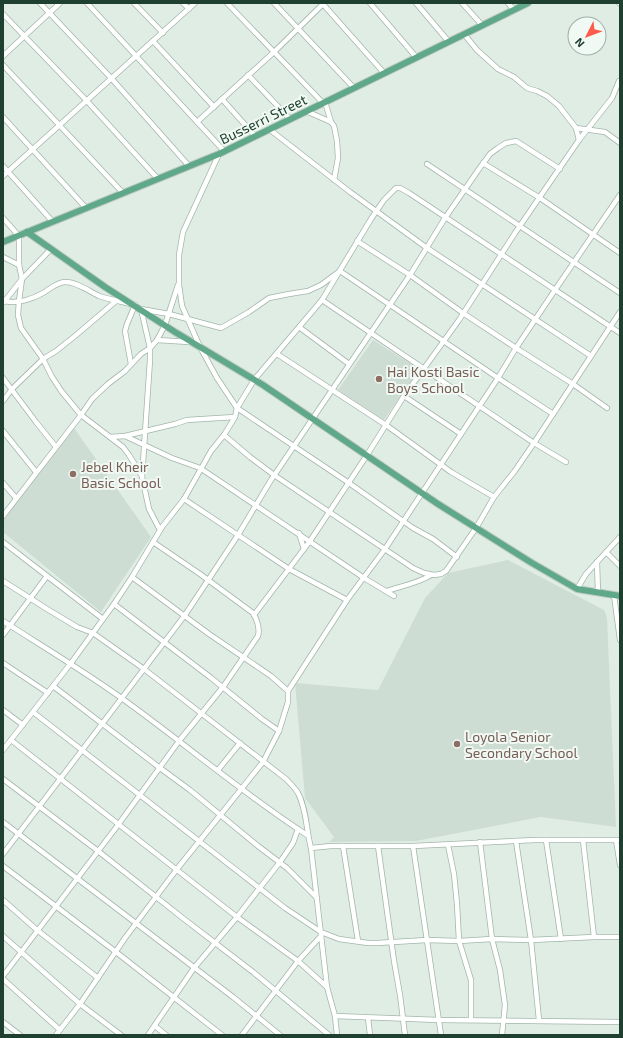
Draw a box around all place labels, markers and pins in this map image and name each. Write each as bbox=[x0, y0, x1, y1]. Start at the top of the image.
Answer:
place label: Hai Kosti Basic Boys School bbox=[387, 363, 480, 396]
marker: Hai Kosti Basic Boys School bbox=[374, 374, 384, 384]
place label: Jebel Kheir Basic School bbox=[81, 458, 162, 491]
marker: Jebel Kheir Basic School bbox=[68, 469, 78, 479]
place label: Loyola Senior Secondary School bbox=[465, 728, 578, 761]
marker: Loyola Senior Secondary School bbox=[452, 739, 462, 749]

